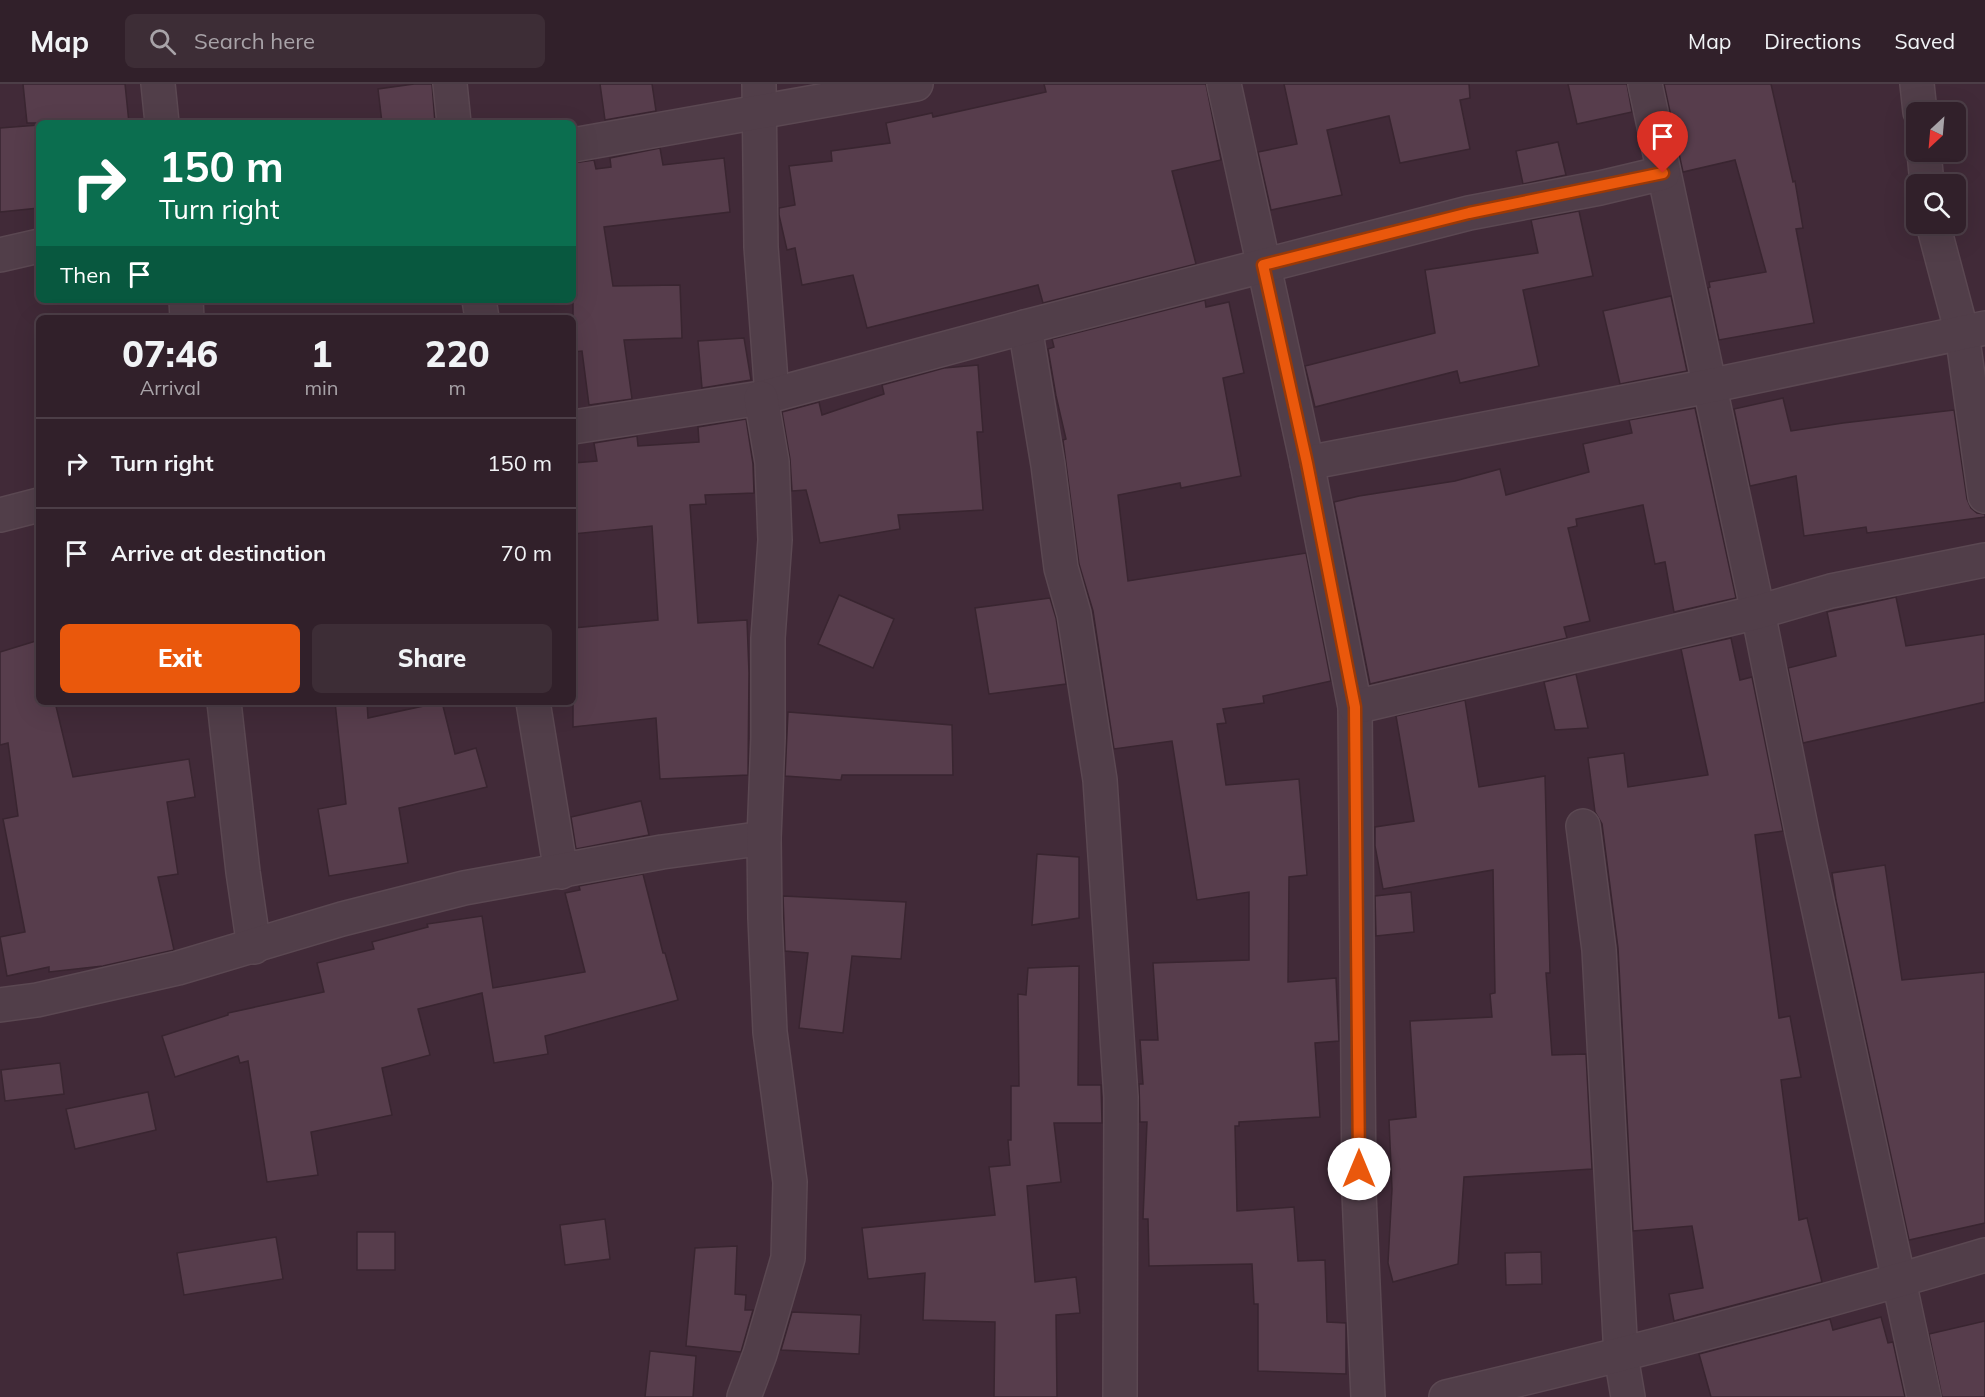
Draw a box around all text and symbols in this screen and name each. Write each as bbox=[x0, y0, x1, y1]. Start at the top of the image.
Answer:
search box bbox=[125, 14, 545, 68]
text: Map bbox=[30, 24, 89, 59]
icon: search bbox=[146, 25, 179, 58]
text: Search here bbox=[194, 27, 315, 55]
text: Map bbox=[1688, 28, 1731, 54]
text: Directions bbox=[1764, 28, 1861, 54]
text: Saved bbox=[1894, 28, 1955, 54]
north arrow bbox=[1906, 102, 1966, 162]
map controls bbox=[1906, 102, 1966, 234]
pin bbox=[1637, 111, 1688, 173]
icon: arrive bbox=[1646, 120, 1679, 153]
text: 150 m bbox=[159, 140, 284, 193]
icon: right bbox=[60, 144, 138, 222]
button: search bbox=[1906, 174, 1966, 234]
text: Turn right bbox=[159, 192, 279, 226]
icon: arrive bbox=[123, 258, 156, 291]
text: Then bbox=[60, 261, 111, 289]
text: 07:46 bbox=[122, 331, 218, 376]
text: 1 bbox=[311, 331, 332, 376]
text: 220 bbox=[425, 331, 490, 376]
text: Arrival bbox=[140, 375, 201, 400]
text: min bbox=[304, 375, 339, 400]
text: m bbox=[448, 375, 466, 400]
icon: right bbox=[60, 447, 93, 480]
text: Turn right bbox=[111, 449, 214, 477]
text: 150 m bbox=[487, 449, 552, 477]
icon: arrive bbox=[60, 537, 93, 570]
text: Arrive at destination bbox=[111, 539, 326, 567]
text: 70 m bbox=[501, 539, 552, 567]
button: Exit bbox=[60, 624, 300, 693]
button: Share bbox=[312, 624, 552, 693]
position arrow bbox=[1327, 1137, 1391, 1201]

